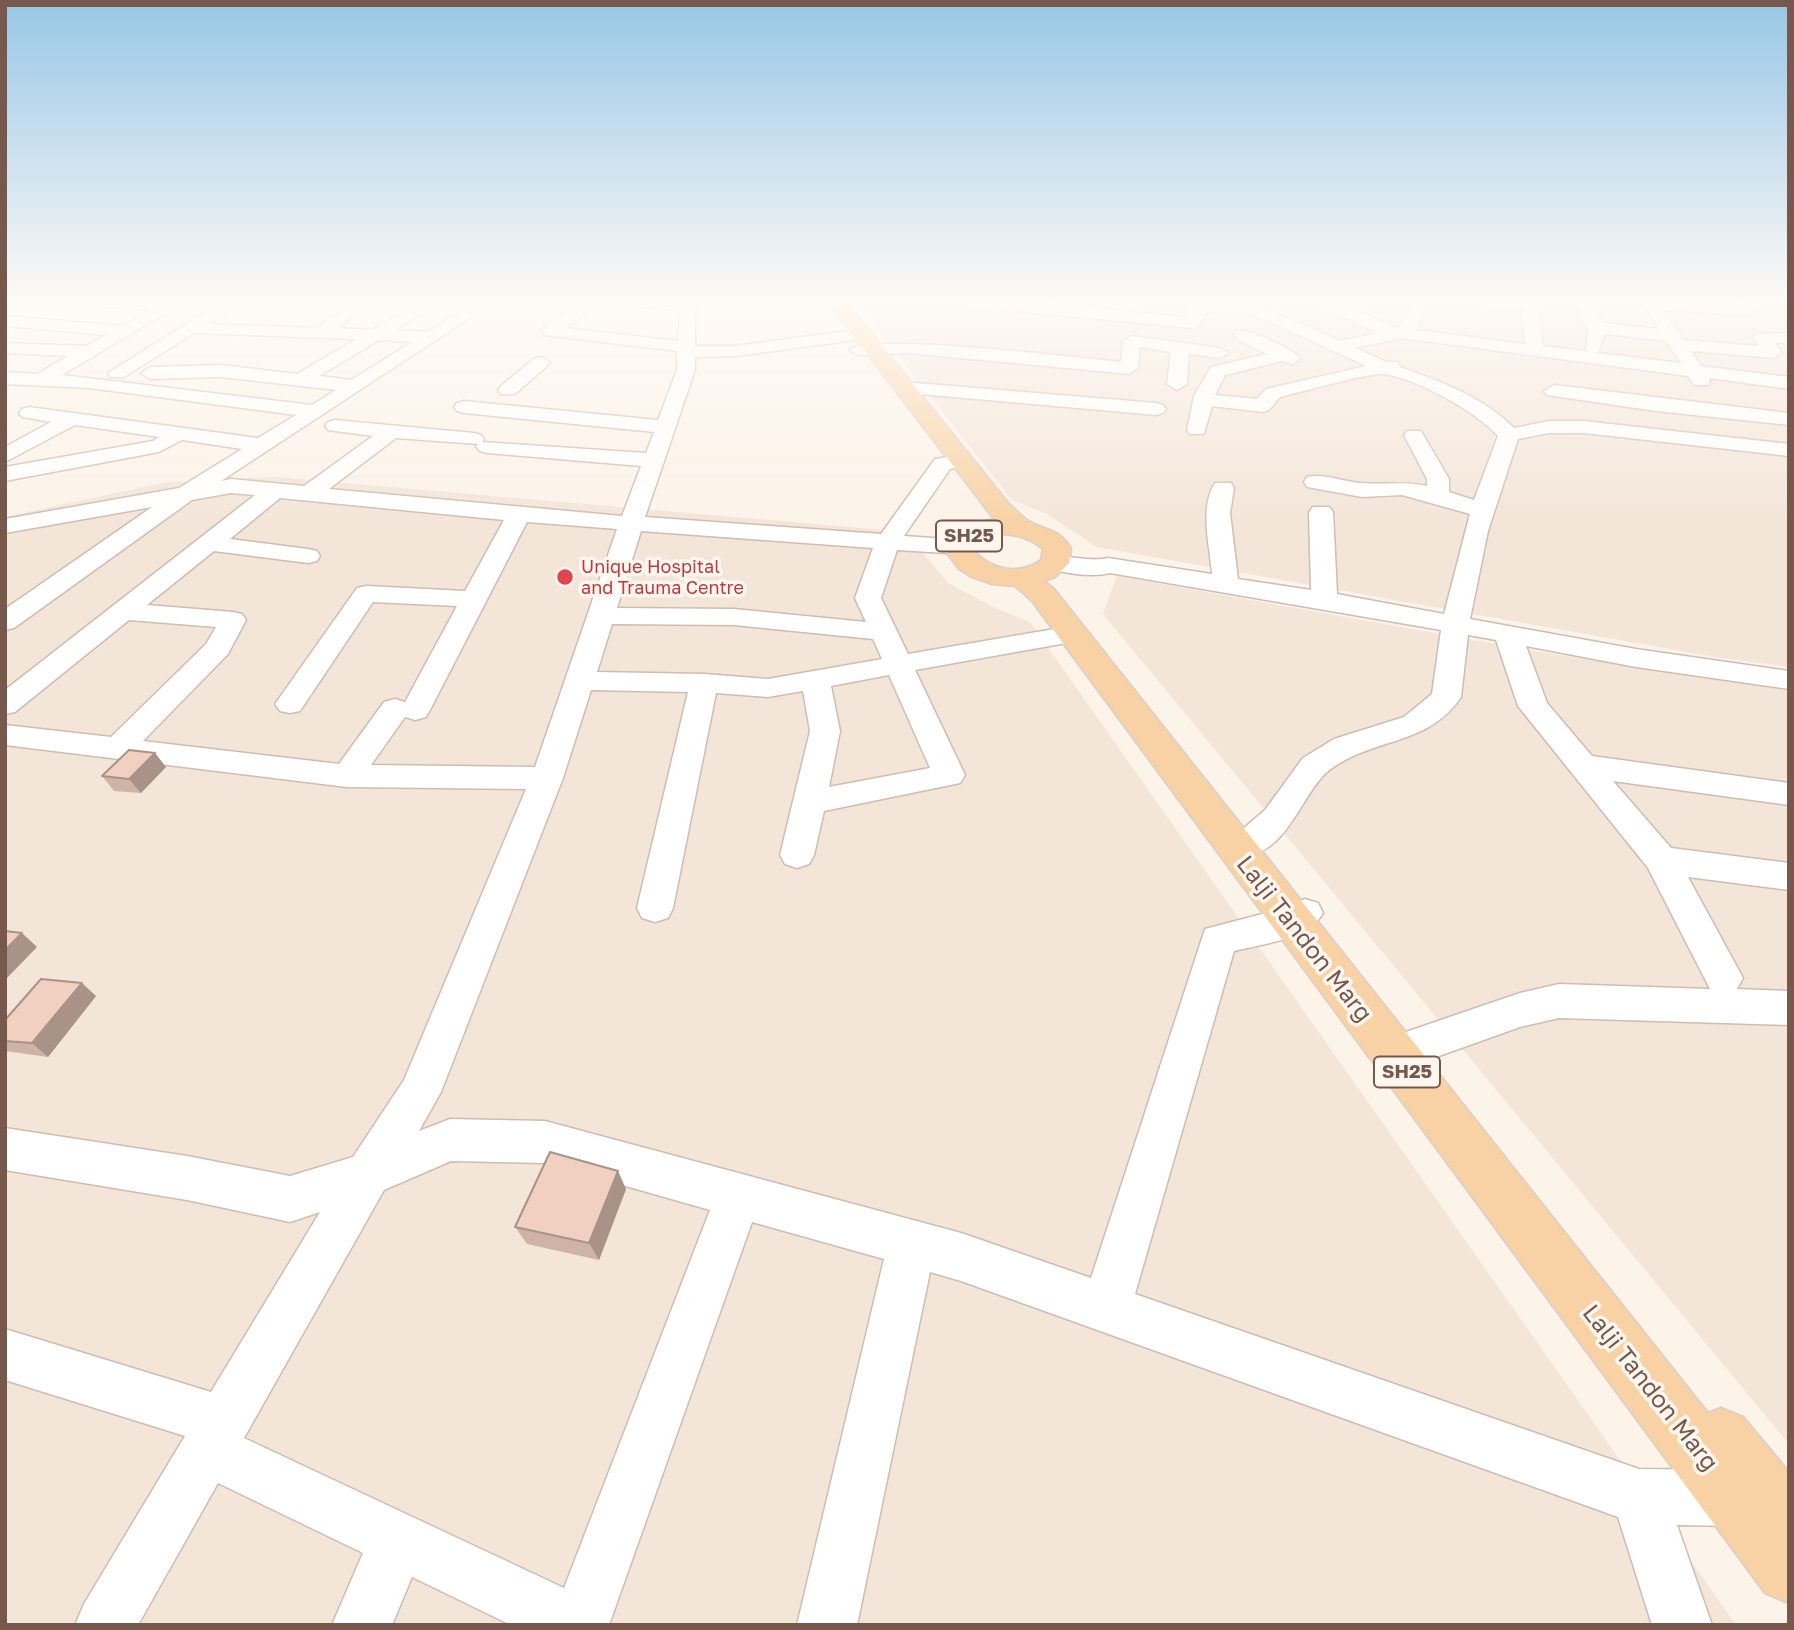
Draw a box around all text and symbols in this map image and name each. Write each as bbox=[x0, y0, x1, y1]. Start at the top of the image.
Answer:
road number: SH25 bbox=[936, 520, 1002, 552]
place label: Unique Hospital and Trauma Centre bbox=[581, 556, 744, 598]
marker: Unique Hospital and Trauma Centre bbox=[555, 567, 575, 587]
street label: Lalji Tandon Marg bbox=[1230, 850, 1378, 1028]
road number: SH25 bbox=[1374, 1056, 1440, 1088]
street label: Lalji Tandon Marg bbox=[1576, 1299, 1724, 1477]

